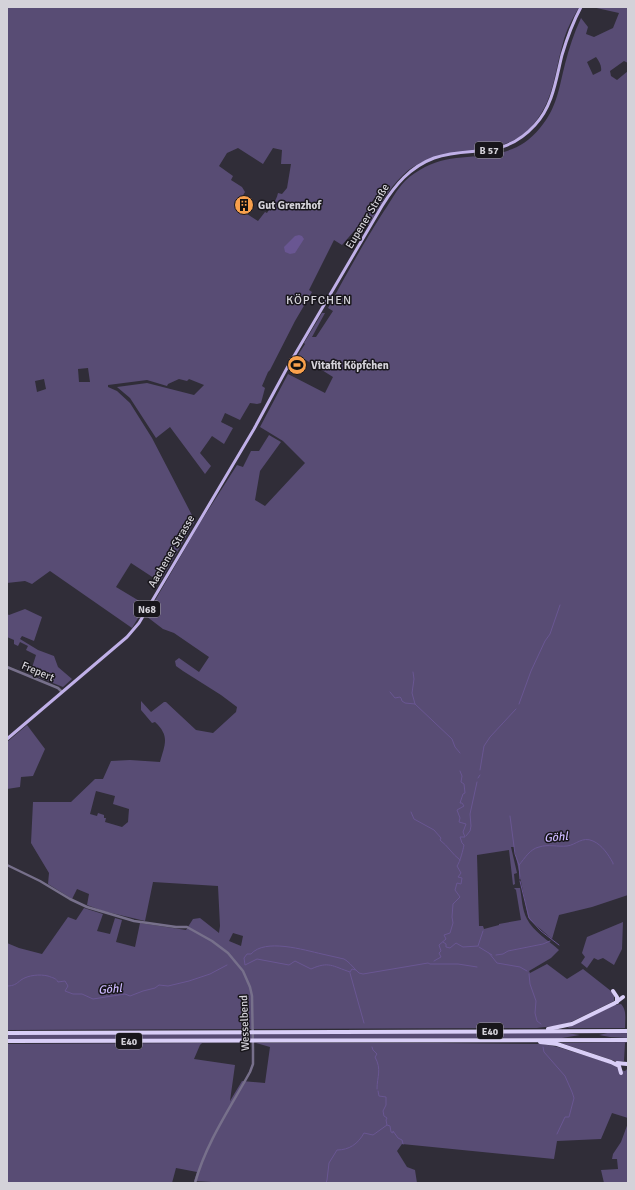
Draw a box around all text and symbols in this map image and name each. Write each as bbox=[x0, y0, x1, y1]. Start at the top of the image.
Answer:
road number: B 57 bbox=[475, 142, 503, 158]
street label: Eupener Straße bbox=[343, 181, 392, 251]
building icon: Gut Grenzhof bbox=[233, 194, 255, 216]
place label: Gut Grenzhof bbox=[258, 199, 322, 212]
district label: KÖPFCHEN bbox=[286, 293, 352, 308]
sports icon: Vitafit Köpfchen bbox=[286, 354, 308, 376]
place label: Vitafit Köpfchen bbox=[311, 359, 389, 372]
street label: Aachener Strasse bbox=[145, 513, 197, 590]
road number: N68 bbox=[134, 601, 160, 617]
street label: Frepert bbox=[19, 659, 56, 684]
water label: Göhl bbox=[543, 829, 570, 846]
water label: Göhl bbox=[97, 981, 124, 998]
street label: Wesselbend bbox=[237, 995, 252, 1051]
road number: E40 bbox=[477, 1023, 503, 1039]
road number: E40 bbox=[116, 1033, 142, 1049]

